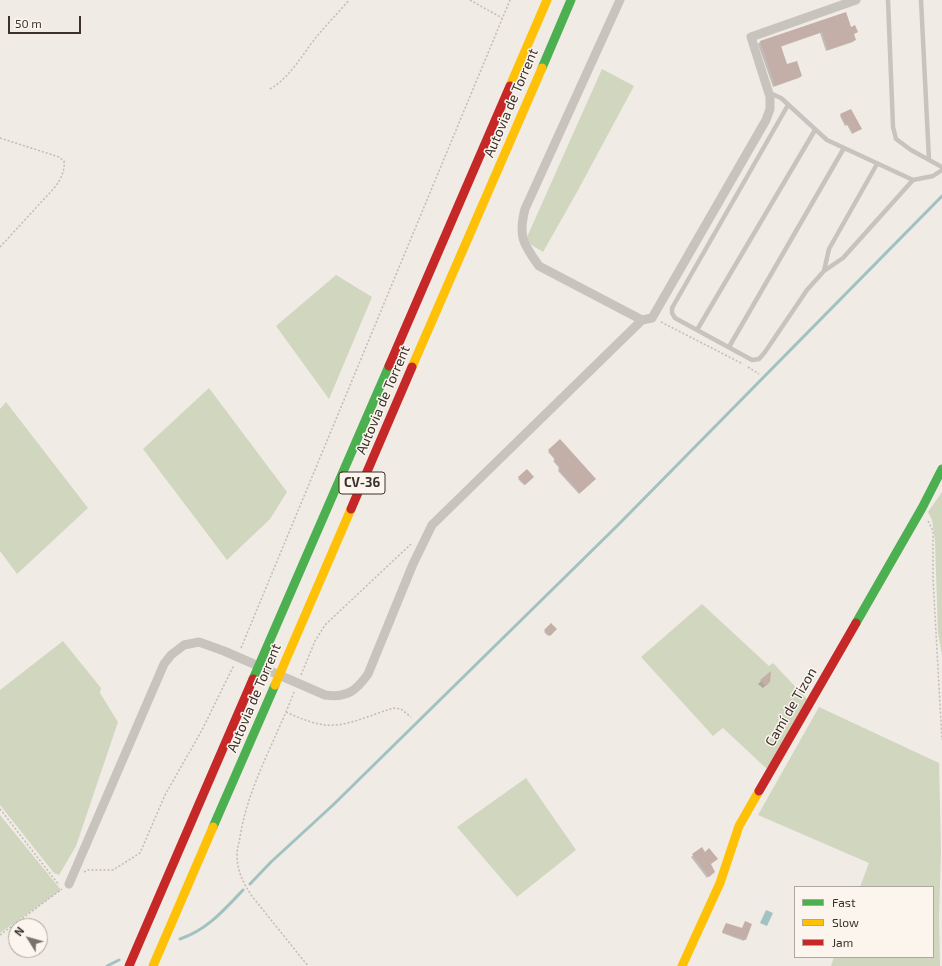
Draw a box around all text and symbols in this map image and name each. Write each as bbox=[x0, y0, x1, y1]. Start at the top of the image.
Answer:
scale bar bbox=[10, 8, 83, 34]
text: 50 m bbox=[15, 16, 42, 30]
street label: Autovia de Torrent bbox=[480, 46, 542, 160]
street label: Autovia de Torrent bbox=[352, 343, 414, 457]
road number: CV-36 bbox=[339, 472, 385, 494]
street label: Autovia de Torrent bbox=[223, 641, 285, 755]
street label: Camí de Tizon bbox=[762, 665, 820, 749]
legend bbox=[794, 886, 934, 958]
text: Fast bbox=[832, 895, 855, 909]
text: Slow bbox=[832, 915, 859, 929]
north arrow bbox=[8, 918, 48, 958]
text: N bbox=[11, 924, 26, 938]
text: Jam bbox=[832, 935, 853, 949]

